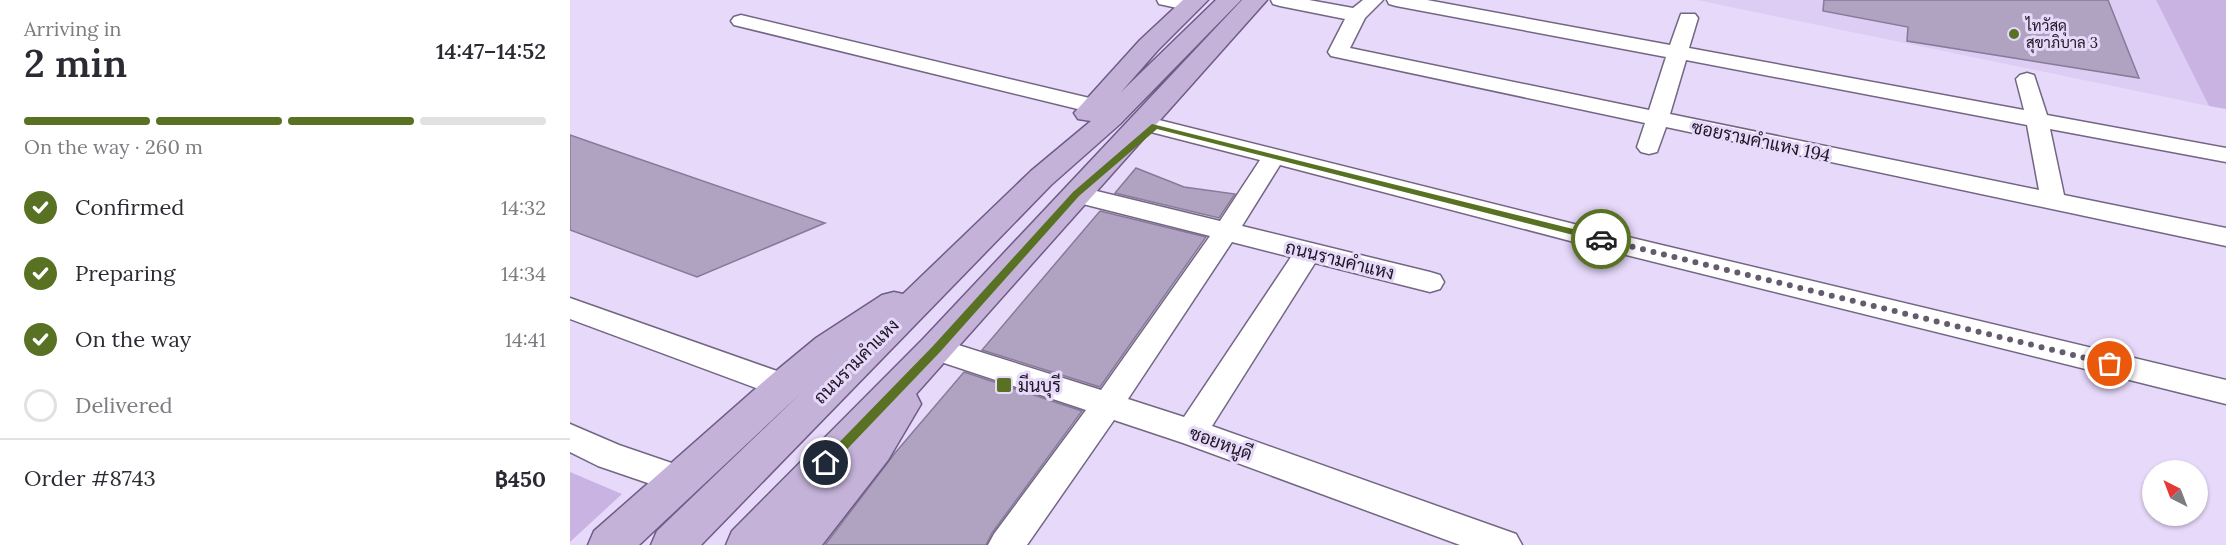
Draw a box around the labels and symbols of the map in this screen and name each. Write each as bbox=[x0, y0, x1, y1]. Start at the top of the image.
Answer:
place label: ไทวัสดุ สุขาภิบาล 3 bbox=[2025, 16, 2098, 54]
marker: ไทวัสดุ สุขาภิบาล 3 bbox=[2007, 27, 2021, 41]
street label: ซอยรามคำแหง 194 bbox=[1689, 115, 1833, 167]
courier bbox=[1571, 209, 1631, 269]
street label: ถนนรามคำแหง bbox=[1283, 235, 1397, 285]
street label: ถนนรามคำแหง bbox=[808, 313, 904, 409]
pin bbox=[2084, 338, 2135, 389]
place label: มีนบุรี bbox=[1018, 373, 1061, 398]
marker: มีนบุรี bbox=[995, 376, 1013, 394]
street label: ซอยหนูดี bbox=[1186, 420, 1256, 467]
pin bbox=[800, 437, 851, 488]
north arrow bbox=[2142, 460, 2208, 526]

